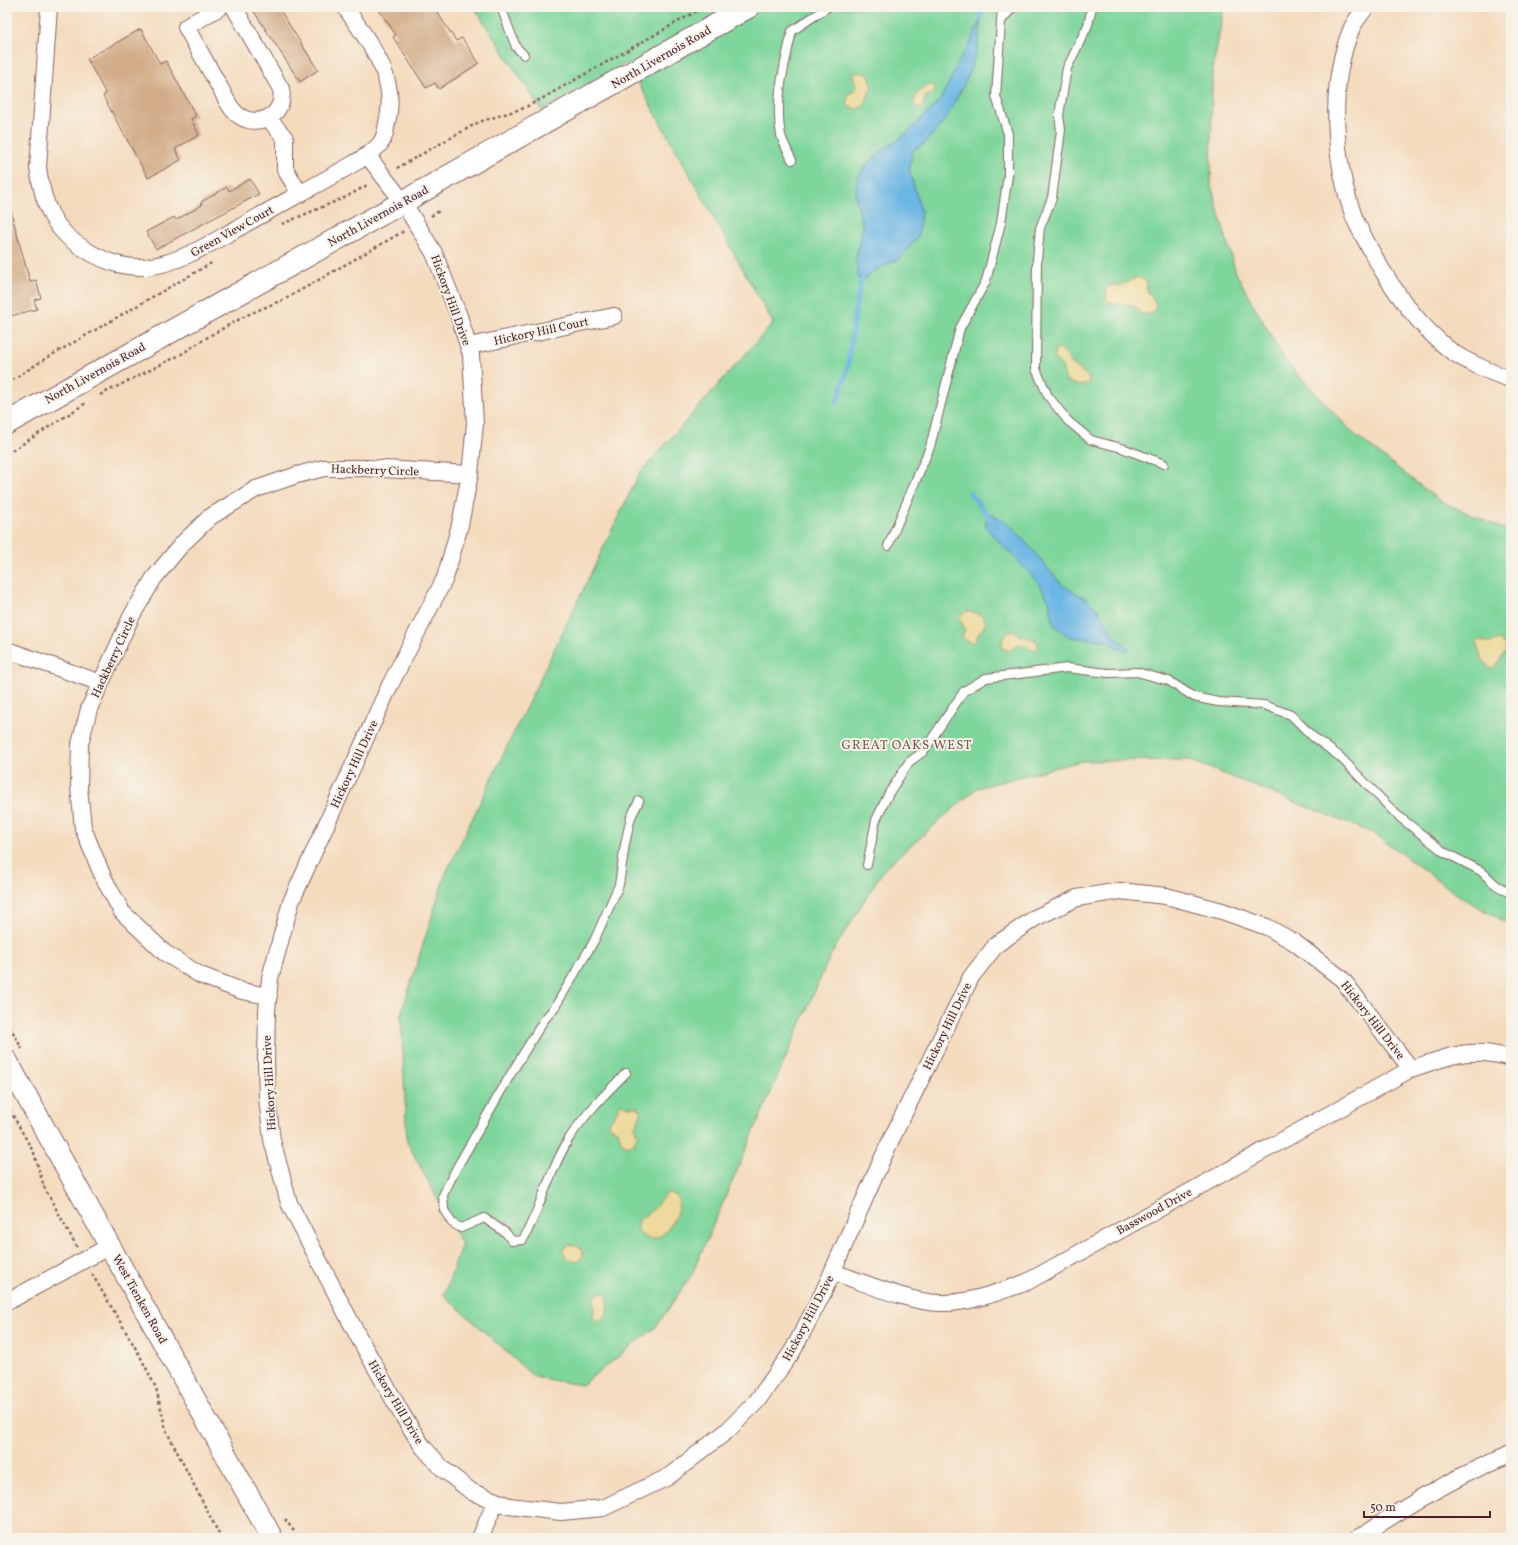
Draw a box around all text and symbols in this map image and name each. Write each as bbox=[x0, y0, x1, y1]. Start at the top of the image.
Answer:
street label: North Livernois Road bbox=[609, 23, 715, 93]
street label: North Livernois Road bbox=[325, 182, 432, 251]
street label: Green View Court bbox=[188, 202, 277, 261]
street label: Hickory Hill Drive bbox=[426, 253, 474, 348]
street label: Hickory Hill Court bbox=[492, 314, 590, 350]
street label: North Livernois Road bbox=[42, 339, 149, 408]
street label: Hackberry Circle bbox=[331, 461, 420, 481]
street label: Hackberry Circle bbox=[88, 614, 140, 701]
street label: Hickory Hill Drive bbox=[327, 717, 382, 811]
district label: GREAT OAKS WEST bbox=[842, 737, 972, 755]
street label: Hickory Hill Drive bbox=[1336, 978, 1408, 1063]
street label: Hickory Hill Drive bbox=[920, 980, 976, 1073]
street label: Hickory Hill Drive bbox=[259, 1035, 280, 1131]
street label: Basswood Drive bbox=[1114, 1184, 1195, 1239]
street label: West Tienken Road bbox=[108, 1252, 170, 1347]
street label: Hickory Hill Drive bbox=[779, 1272, 839, 1364]
street label: Hickory Hill Drive bbox=[364, 1357, 427, 1448]
scale bar bbox=[1364, 1493, 1490, 1519]
text: 50 m bbox=[1370, 1500, 1396, 1516]

